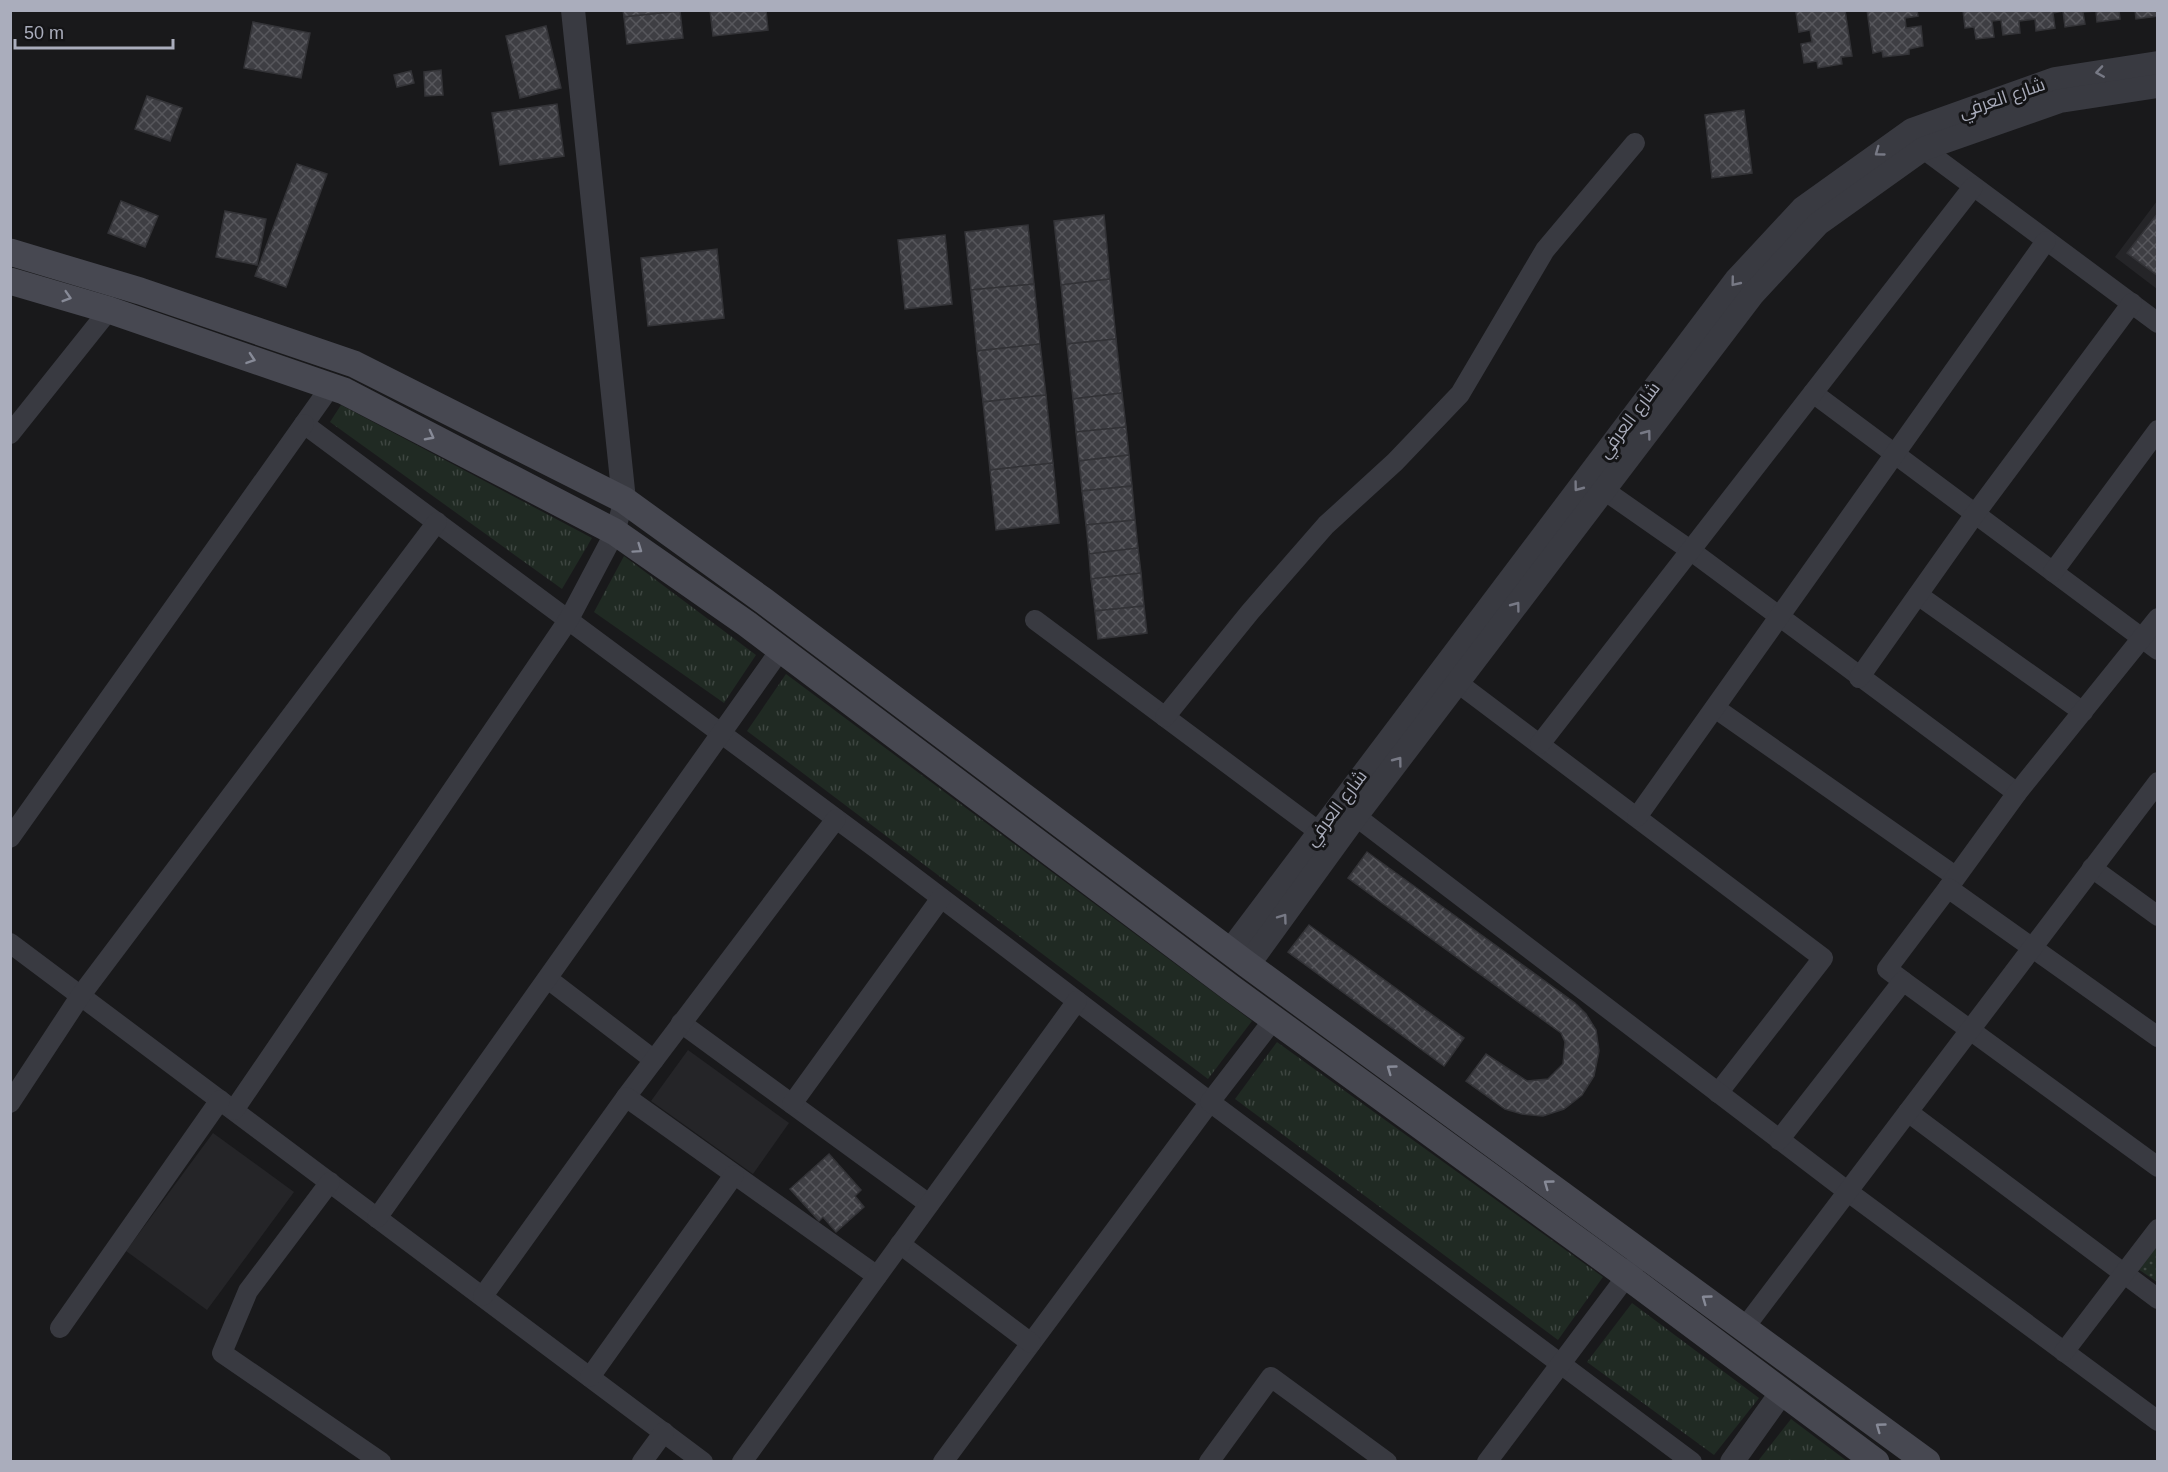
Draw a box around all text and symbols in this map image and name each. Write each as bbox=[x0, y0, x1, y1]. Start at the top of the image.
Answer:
scale bar bbox=[15, 12, 172, 50]
text: 50 m bbox=[24, 23, 64, 43]
one-way arrow bbox=[2095, 66, 2104, 78]
street label: شارع العرفي bbox=[1956, 74, 2049, 126]
one-way arrow bbox=[1874, 145, 1885, 156]
one-way arrow bbox=[1731, 275, 1742, 286]
one-way arrow bbox=[61, 290, 71, 302]
one-way arrow bbox=[246, 352, 256, 364]
street label: شارع العرفي bbox=[1594, 378, 1667, 464]
one-way arrow bbox=[424, 429, 434, 440]
one-way arrow bbox=[1640, 429, 1651, 440]
one-way arrow bbox=[1575, 481, 1586, 492]
one-way arrow bbox=[632, 542, 643, 553]
one-way arrow bbox=[1509, 601, 1520, 612]
one-way arrow bbox=[1391, 757, 1402, 768]
street label: شارع العرفي bbox=[1301, 766, 1374, 852]
one-way arrow bbox=[1275, 913, 1286, 924]
one-way arrow bbox=[1386, 1065, 1397, 1076]
one-way arrow bbox=[1544, 1180, 1555, 1191]
one-way arrow bbox=[1702, 1295, 1713, 1306]
one-way arrow bbox=[1875, 1423, 1886, 1434]

